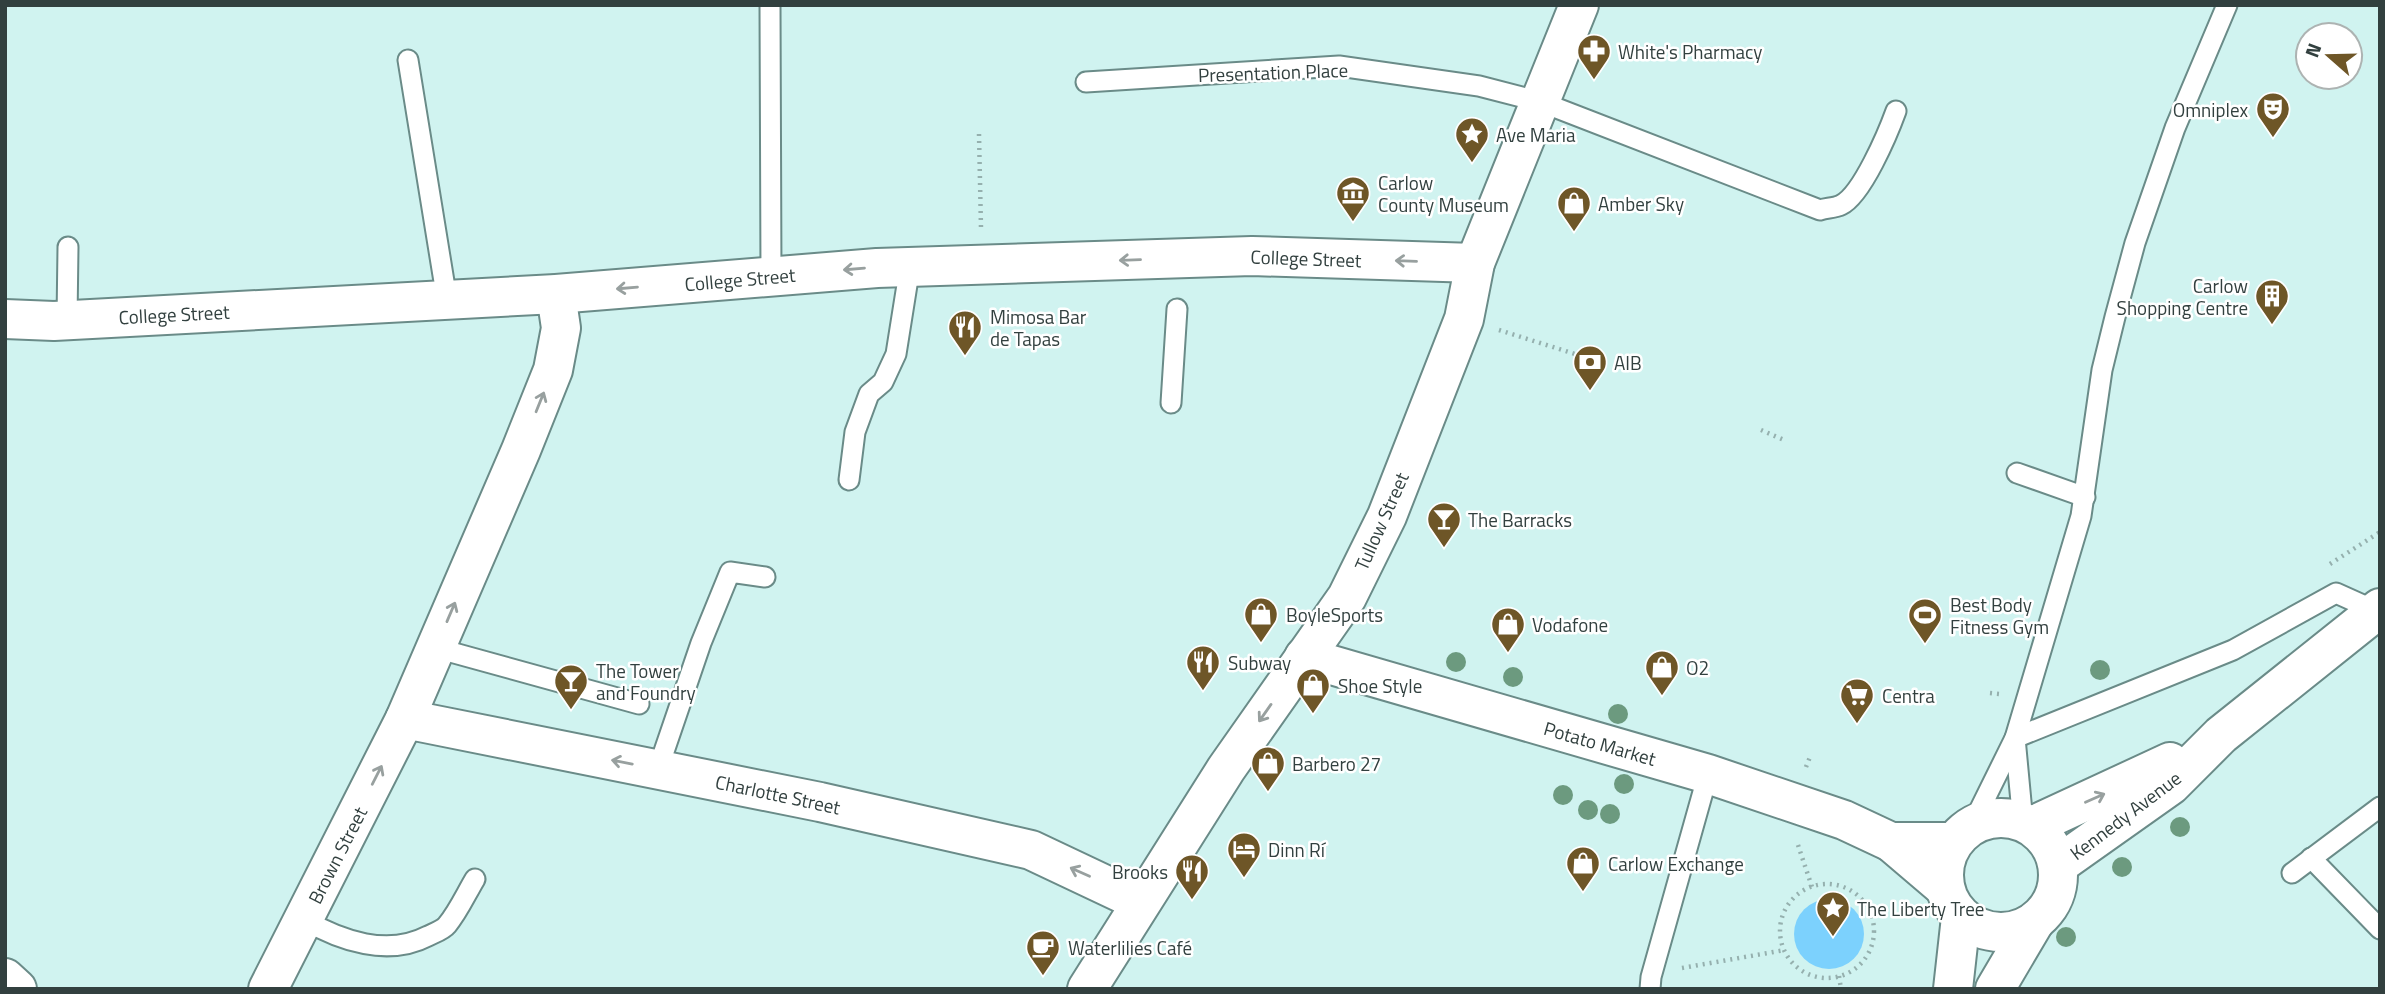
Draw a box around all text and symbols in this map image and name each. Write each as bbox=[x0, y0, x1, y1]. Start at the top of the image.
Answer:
north arrow bbox=[2294, 21, 2364, 91]
pharmacy icon: White's Pharmacy bbox=[1575, 32, 1613, 81]
place label: White's Pharmacy bbox=[1618, 37, 1763, 66]
text: N bbox=[2297, 39, 2328, 61]
street label: Presentation Place bbox=[1197, 55, 1349, 89]
theatre icon: Omniplex bbox=[2254, 90, 2292, 139]
place label: Omniplex bbox=[2173, 95, 2248, 124]
place icon: Ave Maria bbox=[1453, 115, 1491, 164]
place label: Ave Maria bbox=[1496, 120, 1576, 149]
place label: Carlow County Museum bbox=[1378, 168, 1509, 219]
museum icon: Carlow County Museum bbox=[1334, 174, 1372, 223]
shop icon: Amber Sky bbox=[1555, 184, 1593, 233]
place label: Amber Sky bbox=[1598, 189, 1684, 218]
street label: College Street bbox=[1250, 242, 1362, 274]
one-way arrow bbox=[1119, 253, 1142, 267]
one-way arrow bbox=[1395, 255, 1418, 268]
street label: College Street bbox=[683, 260, 797, 298]
one-way arrow bbox=[843, 263, 865, 276]
place label: Carlow Shopping Centre bbox=[2117, 271, 2248, 322]
building icon: Carlow Shopping Centre bbox=[2253, 277, 2291, 326]
one-way arrow bbox=[616, 282, 639, 295]
street label: College Street bbox=[118, 297, 231, 331]
place label: Mimosa Bar de Tapas bbox=[990, 302, 1087, 353]
restaurant icon: Mimosa Bar de Tapas bbox=[946, 308, 984, 357]
bank icon: AIB bbox=[1571, 343, 1609, 392]
place label: AIB bbox=[1614, 348, 1642, 377]
one-way arrow bbox=[535, 392, 548, 414]
street label: Tullow Street bbox=[1346, 467, 1416, 575]
bar icon: The Barracks bbox=[1425, 500, 1463, 549]
place label: The Barracks bbox=[1468, 505, 1572, 534]
place label: Best Body Fitness Gym bbox=[1950, 590, 2049, 641]
shop icon: BoyleSports bbox=[1242, 595, 1280, 644]
sports icon: Best Body Fitness Gym bbox=[1906, 596, 1944, 645]
place label: BoyleSports bbox=[1286, 600, 1383, 629]
one-way arrow bbox=[446, 601, 459, 623]
shop icon: Vodafone bbox=[1489, 605, 1527, 654]
place label: Vodafone bbox=[1532, 610, 1608, 639]
restaurant icon: Subway bbox=[1184, 643, 1222, 692]
place label: Subway bbox=[1228, 648, 1291, 677]
shop icon: O2 bbox=[1643, 648, 1681, 697]
place label: O2 bbox=[1686, 653, 1709, 682]
place label: The Tower and Foundry bbox=[596, 656, 696, 707]
bar icon: The Tower and Foundry bbox=[552, 662, 590, 711]
shop icon: Shoe Style bbox=[1294, 666, 1332, 715]
place label: Shoe Style bbox=[1338, 671, 1422, 700]
supermarket icon: Centra bbox=[1838, 676, 1876, 725]
place label: Centra bbox=[1882, 681, 1935, 710]
one-way arrow bbox=[1258, 703, 1272, 722]
street label: Potato Market bbox=[1541, 713, 1660, 773]
shop icon: Barbero 27 bbox=[1249, 744, 1287, 793]
place label: Barbero 27 bbox=[1292, 749, 1381, 778]
one-way arrow bbox=[611, 754, 634, 768]
street label: Kennedy Avenue bbox=[2063, 763, 2187, 867]
one-way arrow bbox=[370, 765, 384, 786]
street label: Charlotte Street bbox=[713, 767, 843, 821]
one-way arrow bbox=[2084, 791, 2105, 804]
street label: Brown Street bbox=[300, 801, 374, 909]
hotel icon: Dinn Rí bbox=[1225, 830, 1263, 879]
place label: Dinn Rí bbox=[1268, 835, 1327, 864]
shop icon: Carlow Exchange bbox=[1564, 844, 1602, 893]
place label: Carlow Exchange bbox=[1608, 849, 1744, 878]
restaurant icon: Brooks bbox=[1173, 852, 1211, 901]
place label: Brooks bbox=[1112, 857, 1168, 886]
one-way arrow bbox=[1070, 865, 1091, 878]
place icon: The Liberty Tree bbox=[1814, 889, 1852, 938]
place label: The Liberty Tree bbox=[1857, 894, 1984, 923]
cafe icon: Waterlilies Café bbox=[1024, 928, 1062, 977]
place label: Waterlilies Café bbox=[1068, 933, 1192, 962]

